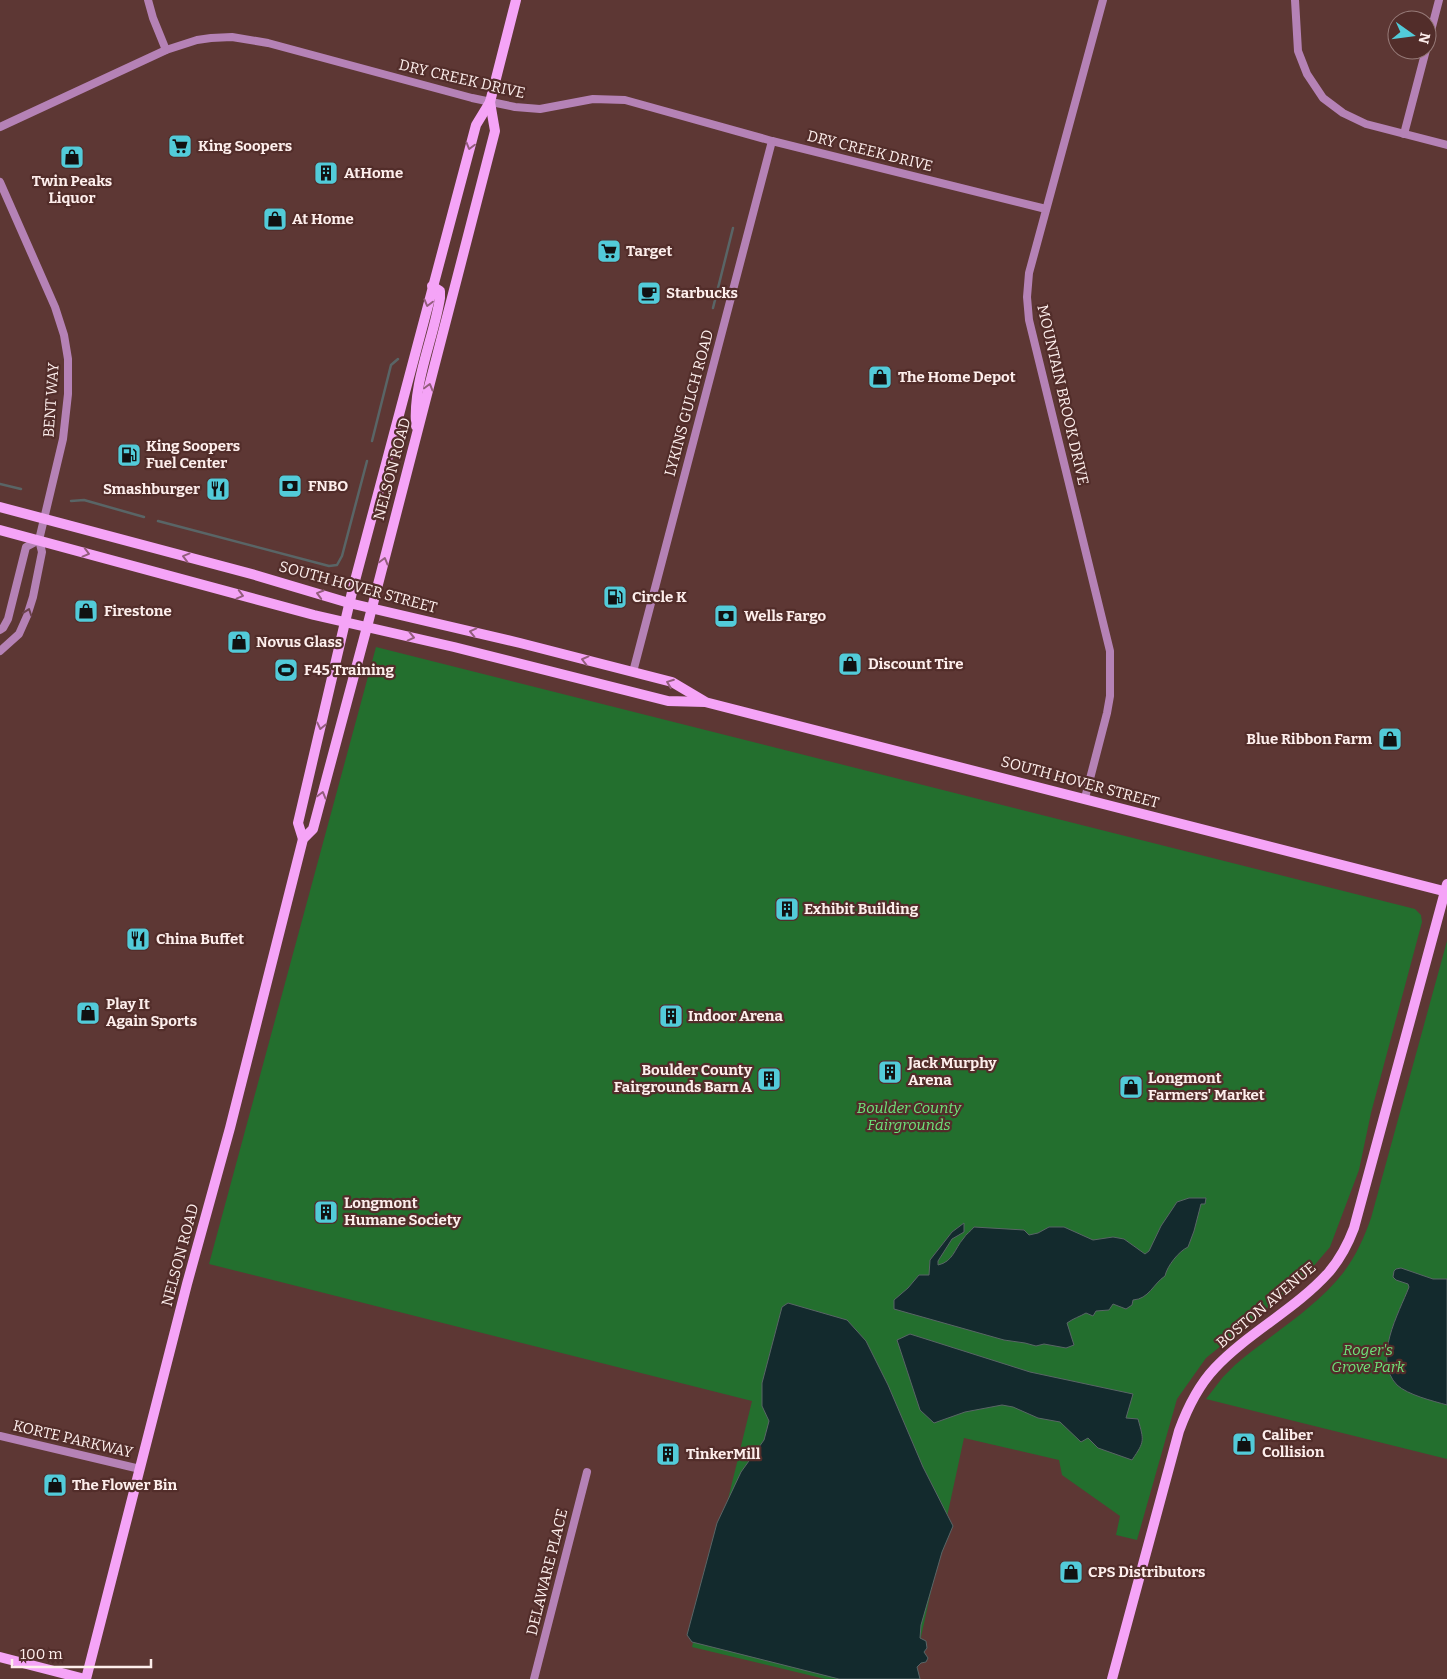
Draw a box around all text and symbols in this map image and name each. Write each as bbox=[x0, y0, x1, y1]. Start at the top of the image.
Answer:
north arrow bbox=[1387, 10, 1437, 60]
text: N bbox=[1415, 31, 1434, 46]
street label: DRY CREEK DRIVE bbox=[397, 56, 527, 102]
street label: DRY CREEK DRIVE bbox=[805, 127, 935, 175]
supermarket icon: King Soopers bbox=[167, 133, 193, 159]
place label: King Soopers bbox=[198, 137, 292, 155]
one-way arrow bbox=[466, 142, 476, 150]
shop icon: Twin Peaks Liquor bbox=[59, 144, 85, 170]
building icon: AtHome bbox=[313, 160, 339, 186]
place label: AtHome bbox=[344, 164, 403, 182]
place label: Twin Peaks Liquor bbox=[32, 172, 112, 207]
shop icon: At Home bbox=[262, 206, 288, 232]
place label: At Home bbox=[292, 210, 354, 228]
supermarket icon: Target bbox=[596, 238, 622, 264]
place label: Target bbox=[626, 242, 672, 260]
cafe icon: Starbucks bbox=[636, 280, 662, 306]
place label: Starbucks bbox=[666, 284, 738, 302]
one-way arrow bbox=[423, 298, 433, 306]
street label: MOUNTAIN BROOK DRIVE bbox=[1033, 303, 1093, 487]
street label: LYKINS GULCH ROAD bbox=[661, 328, 717, 478]
street label: BENT WAY bbox=[39, 362, 63, 438]
shop icon: The Home Depot bbox=[867, 364, 893, 390]
place label: The Home Depot bbox=[898, 368, 1016, 386]
one-way arrow bbox=[424, 383, 434, 391]
street label: NELSON ROAD bbox=[370, 416, 414, 522]
place label: King Soopers Fuel Center bbox=[146, 437, 240, 472]
fuel station icon: King Soopers Fuel Center bbox=[116, 442, 142, 468]
bank icon: FNBO bbox=[277, 473, 303, 499]
restaurant icon: Smashburger bbox=[205, 476, 231, 502]
place label: FNBO bbox=[308, 477, 348, 495]
place label: Smashburger bbox=[103, 480, 200, 498]
one-way arrow bbox=[81, 547, 90, 558]
one-way arrow bbox=[183, 553, 191, 563]
street label: SOUTH HOVER STREET bbox=[277, 557, 439, 617]
one-way arrow bbox=[378, 557, 388, 565]
fuel station icon: Circle K bbox=[602, 584, 628, 610]
place label: Circle K bbox=[632, 588, 687, 606]
one-way arrow bbox=[235, 589, 244, 600]
one-way arrow bbox=[317, 590, 325, 600]
shop icon: Firestone bbox=[73, 598, 99, 624]
place label: Firestone bbox=[104, 602, 172, 620]
bank icon: Wells Fargo bbox=[713, 603, 739, 629]
place label: Wells Fargo bbox=[744, 607, 827, 625]
one-way arrow bbox=[22, 608, 32, 616]
one-way arrow bbox=[468, 627, 477, 638]
shop icon: Novus Glass bbox=[226, 629, 252, 655]
one-way arrow bbox=[406, 631, 415, 642]
place label: Novus Glass bbox=[256, 633, 342, 651]
shop icon: Discount Tire bbox=[837, 651, 863, 677]
one-way arrow bbox=[581, 655, 590, 666]
place label: Discount Tire bbox=[868, 655, 963, 673]
sports icon: F45 Training bbox=[273, 657, 299, 683]
place label: F45 Training bbox=[304, 661, 394, 679]
one-way arrow bbox=[666, 678, 675, 689]
one-way arrow bbox=[316, 722, 327, 731]
shop icon: Blue Ribbon Farm bbox=[1377, 726, 1403, 752]
place label: Blue Ribbon Farm bbox=[1246, 730, 1373, 748]
street label: SOUTH HOVER STREET bbox=[999, 752, 1161, 812]
one-way arrow bbox=[316, 791, 327, 800]
building icon: Exhibit Building bbox=[774, 896, 800, 922]
place label: Exhibit Building bbox=[804, 900, 919, 918]
restaurant icon: China Buffet bbox=[125, 926, 151, 952]
place label: China Buffet bbox=[156, 930, 244, 948]
place label: Play It Again Sports bbox=[106, 995, 197, 1030]
shop icon: Play It Again Sports bbox=[75, 1000, 101, 1026]
building icon: Indoor Arena bbox=[658, 1003, 684, 1029]
place label: Indoor Arena bbox=[688, 1007, 783, 1025]
place label: Jack Murphy Arena bbox=[907, 1054, 997, 1089]
building icon: Jack Murphy Arena bbox=[877, 1059, 903, 1085]
place label: Boulder County Fairgrounds Barn A bbox=[614, 1061, 753, 1096]
building icon: Boulder County Fairgrounds Barn A bbox=[756, 1066, 782, 1092]
place label: Longmont Farmers' Market bbox=[1148, 1069, 1265, 1104]
shop icon: Longmont Farmers' Market bbox=[1118, 1074, 1144, 1100]
park label: Boulder County Fairgrounds bbox=[857, 1099, 962, 1134]
place label: Longmont Humane Society bbox=[344, 1194, 462, 1229]
building icon: Longmont Humane Society bbox=[313, 1199, 339, 1225]
street label: NELSON ROAD bbox=[158, 1202, 202, 1308]
street label: BOSTON AVENUE bbox=[1213, 1258, 1319, 1352]
park label: Roger's Grove Park bbox=[1331, 1341, 1406, 1376]
street label: KORTE PARKWAY bbox=[11, 1416, 135, 1462]
place label: Caliber Collision bbox=[1262, 1426, 1325, 1461]
shop icon: Caliber Collision bbox=[1231, 1431, 1257, 1457]
building icon: TinkerMill bbox=[655, 1441, 681, 1467]
place label: TinkerMill bbox=[686, 1445, 761, 1463]
shop icon: The Flower Bin bbox=[42, 1472, 68, 1498]
place label: The Flower Bin bbox=[72, 1476, 178, 1494]
street label: DELAWARE PLACE bbox=[523, 1507, 571, 1637]
shop icon: CPS Distributors bbox=[1058, 1559, 1084, 1585]
place label: CPS Distributors bbox=[1088, 1563, 1205, 1581]
scale bar bbox=[12, 1636, 151, 1668]
text: 100 m bbox=[20, 1645, 63, 1663]

